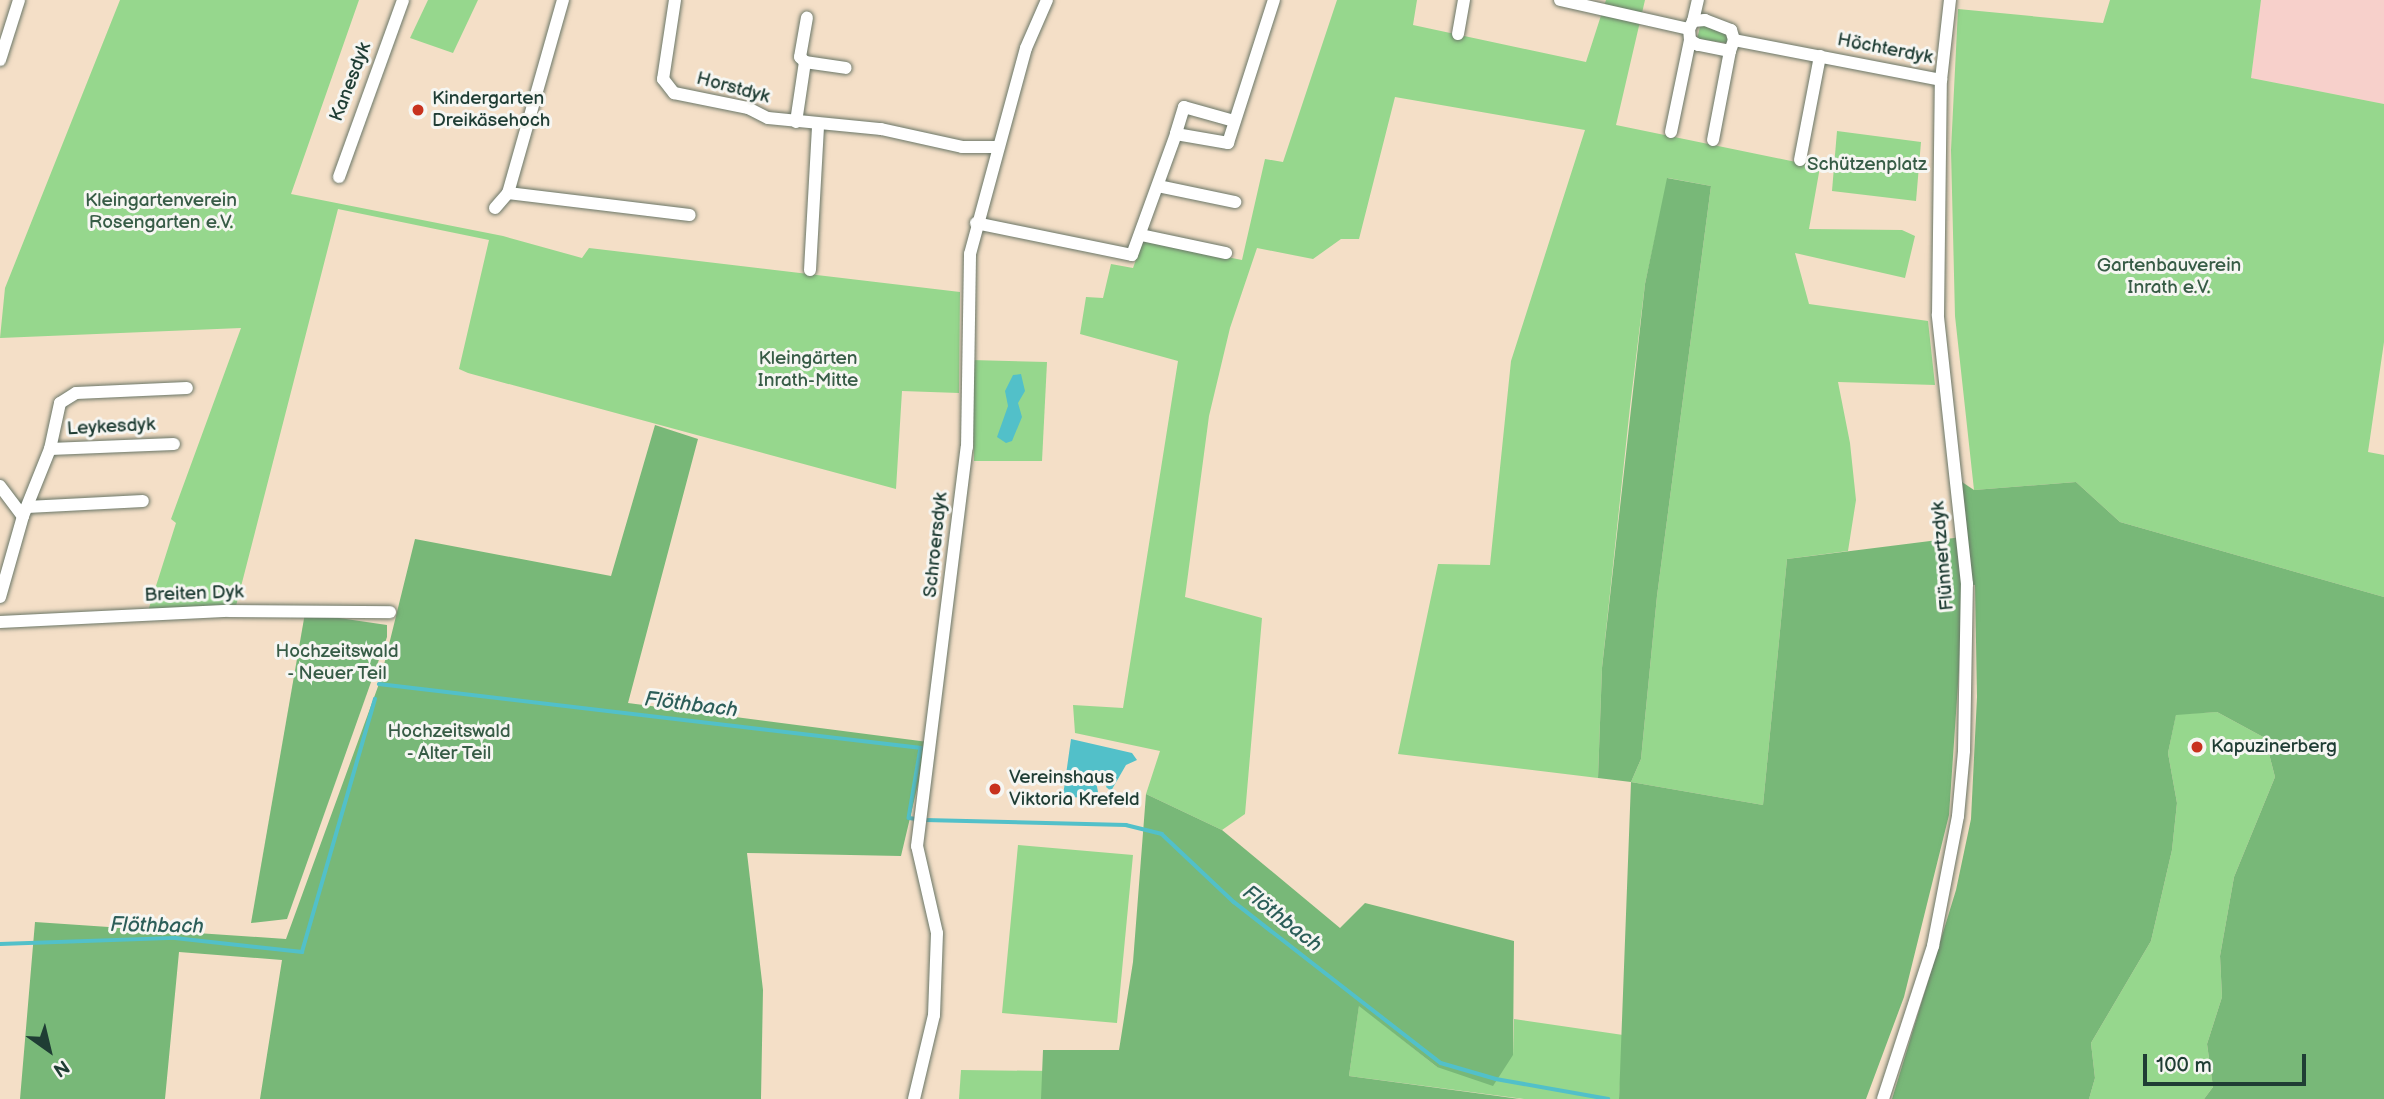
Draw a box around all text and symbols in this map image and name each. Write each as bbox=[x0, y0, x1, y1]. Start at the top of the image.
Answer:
street label: Höchterdyk bbox=[1835, 29, 1935, 69]
street label: Kanesdyk bbox=[325, 39, 377, 125]
street label: Horstdyk bbox=[694, 67, 772, 109]
place label: Kindergarten Dreikäsehoch bbox=[432, 88, 550, 132]
marker: Kindergarten Dreikäsehoch bbox=[410, 102, 426, 118]
park label: Schützenplatz bbox=[1807, 154, 1927, 176]
park label: Kleingartenverein Rosengarten e.V. bbox=[85, 190, 237, 234]
park label: Gartenbauverein Inrath e.V. bbox=[2097, 255, 2241, 299]
park label: Kleingärten Inrath-Mitte bbox=[758, 348, 858, 392]
street label: Leykesdyk bbox=[66, 413, 156, 441]
street label: Schroersdyk bbox=[919, 491, 953, 599]
street label: Flünnertzdyk bbox=[1927, 500, 1959, 612]
street label: Breiten Dyk bbox=[144, 581, 244, 607]
park label: Hochzeitswald - Neuer Teil bbox=[275, 641, 399, 685]
water label: Flöthbach bbox=[643, 687, 739, 723]
park label: Hochzeitswald - Alter Teil bbox=[387, 721, 511, 765]
place label: Kapuzinerberg bbox=[2211, 736, 2337, 758]
marker: Kapuzinerberg bbox=[2189, 739, 2205, 755]
place label: Vereinshaus Viktoria Krefeld bbox=[1009, 767, 1140, 811]
marker: Vereinshaus Viktoria Krefeld bbox=[987, 781, 1003, 797]
water label: Flöthbach bbox=[1237, 880, 1327, 958]
water label: Flöthbach bbox=[110, 913, 204, 939]
north arrow bbox=[14, 1015, 84, 1085]
scale bar bbox=[2146, 1040, 2309, 1084]
text: 100 m bbox=[2156, 1053, 2212, 1078]
text: N bbox=[49, 1054, 73, 1081]

